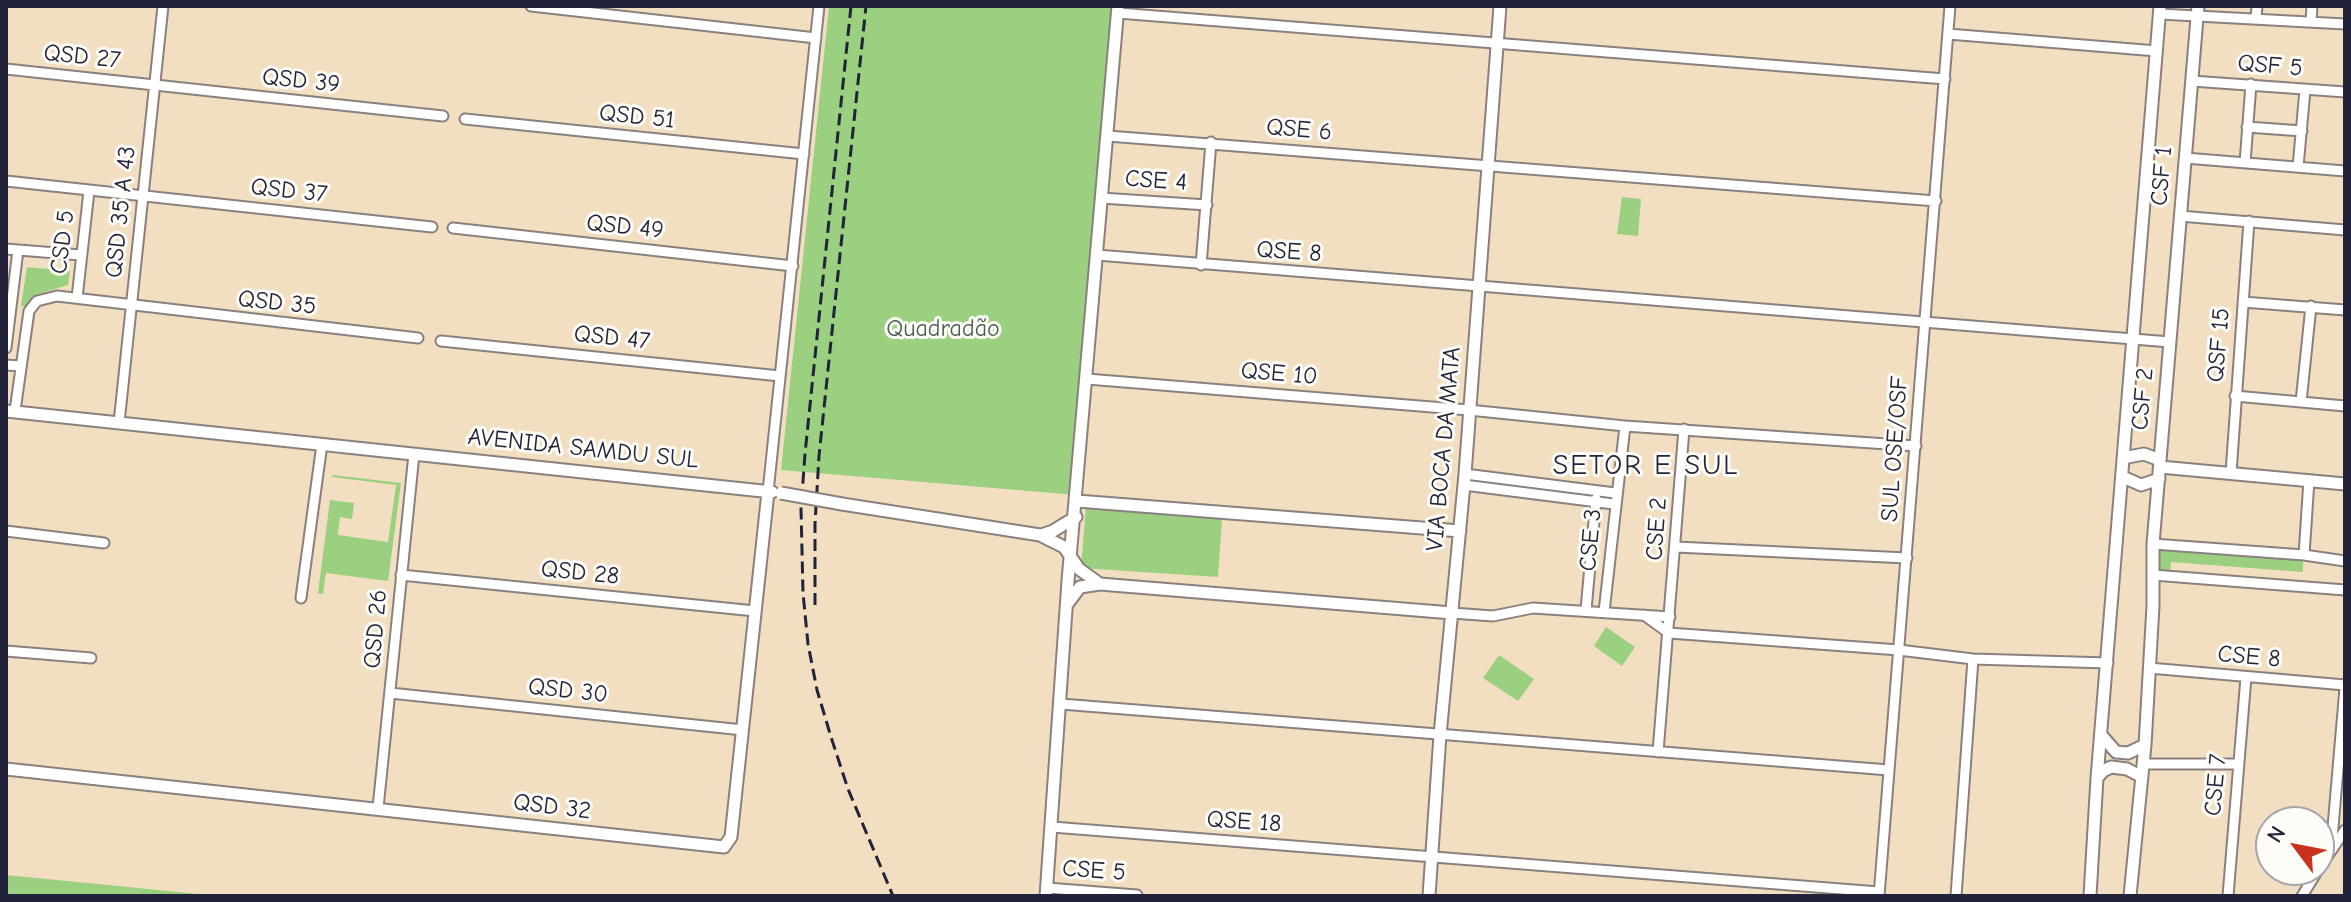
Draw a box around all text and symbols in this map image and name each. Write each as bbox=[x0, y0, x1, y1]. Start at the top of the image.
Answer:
street label: QSD 27 bbox=[42, 39, 122, 75]
street label: QSF 5 bbox=[2236, 49, 2304, 83]
street label: QSD 39 bbox=[261, 63, 341, 99]
street label: QSD 51 bbox=[598, 99, 676, 135]
street label: QSE 6 bbox=[1265, 113, 1333, 147]
street label: QSD 35 A 43 bbox=[100, 145, 142, 279]
street label: CSF 1 bbox=[2145, 145, 2179, 207]
street label: CSE 4 bbox=[1124, 164, 1188, 198]
street label: QSD 37 bbox=[249, 173, 329, 209]
street label: CSD 5 bbox=[45, 208, 81, 276]
street label: QSD 49 bbox=[585, 209, 665, 245]
street label: QSE 8 bbox=[1256, 235, 1322, 269]
street label: QSD 35 bbox=[236, 285, 318, 321]
street label: QSF 15 bbox=[2201, 307, 2237, 383]
park label: Quadradão bbox=[886, 315, 1000, 343]
street label: QSD 47 bbox=[573, 320, 651, 356]
street label: VIA BOCA DA MATA bbox=[1421, 346, 1467, 552]
street label: QSE 10 bbox=[1239, 356, 1319, 392]
street label: CSF 2 bbox=[2126, 367, 2160, 431]
street label: SUL OSE/OSF bbox=[1876, 375, 1914, 523]
street label: AVENIDA SAMDU SUL bbox=[466, 423, 700, 475]
district label: SETOR E SUL bbox=[1553, 449, 1739, 483]
street label: CSE 2 bbox=[1640, 497, 1674, 561]
street label: CSE 3 bbox=[1574, 508, 1608, 572]
street label: QSD 28 bbox=[540, 555, 620, 591]
street label: QSD 26 bbox=[358, 588, 394, 670]
street label: CSE 8 bbox=[2216, 640, 2282, 674]
street label: QSD 30 bbox=[527, 672, 609, 710]
street label: CSE 7 bbox=[2199, 753, 2233, 817]
street label: QSD 32 bbox=[512, 788, 592, 826]
street label: QSE 18 bbox=[1206, 805, 1282, 839]
north arrow bbox=[2255, 806, 2335, 886]
text: N bbox=[2262, 821, 2291, 847]
street label: CSE 5 bbox=[1061, 854, 1127, 888]

